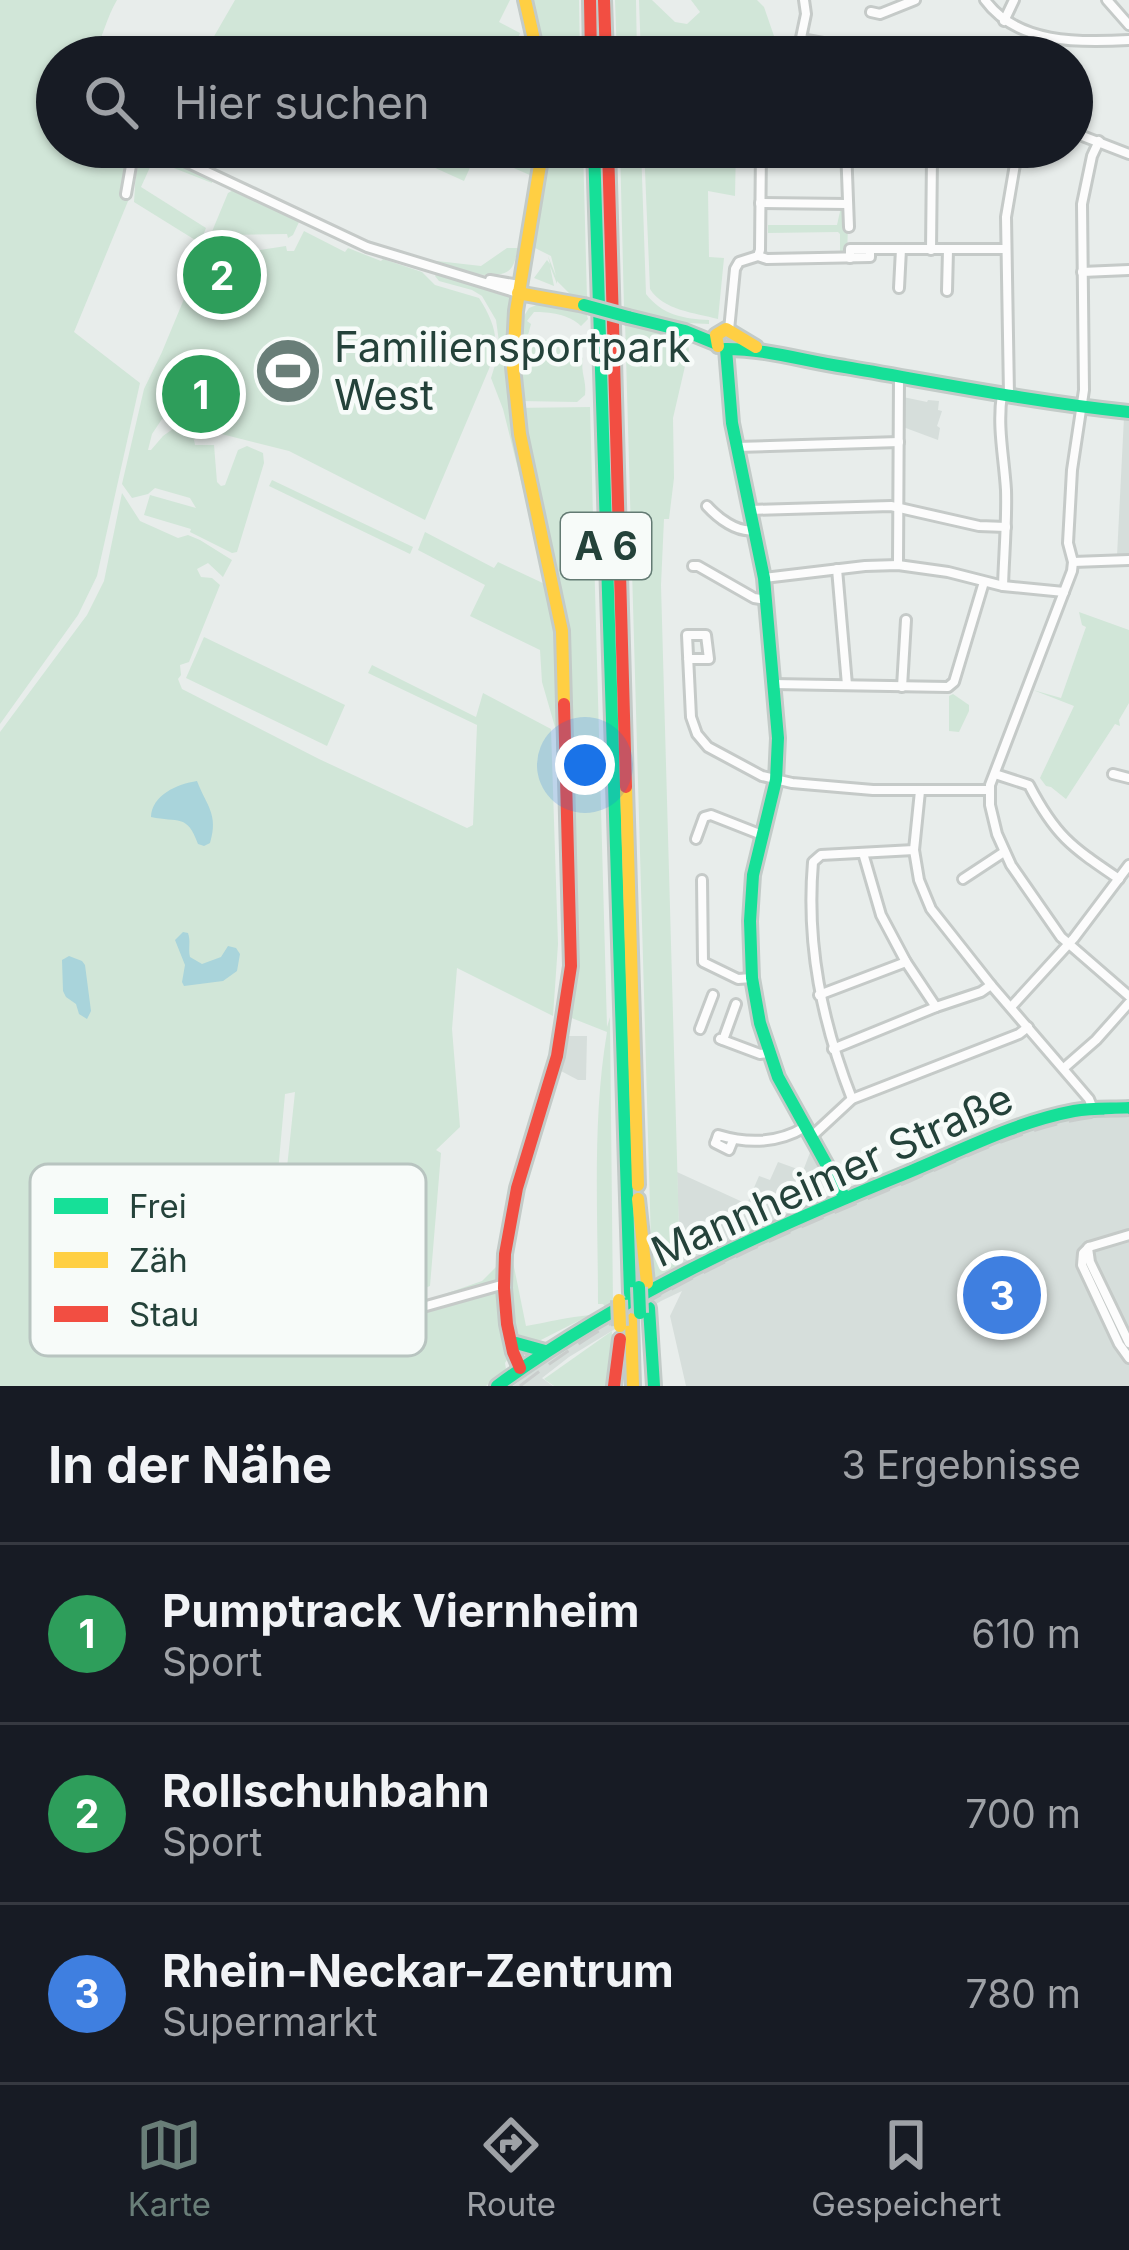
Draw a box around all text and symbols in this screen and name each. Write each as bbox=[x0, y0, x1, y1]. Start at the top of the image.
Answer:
search box bbox=[36, 36, 1093, 168]
icon: search bbox=[78, 69, 144, 135]
text: Hier suchen bbox=[174, 75, 430, 130]
pin: 2 bbox=[183, 230, 261, 320]
place label: Familiensportpark West bbox=[334, 321, 690, 420]
sports icon: Familiensportpark West bbox=[253, 336, 323, 406]
pin: 1 bbox=[162, 349, 240, 439]
road number: A 6 bbox=[561, 513, 651, 579]
your location bbox=[555, 735, 615, 795]
street label: Mannheimer Straße bbox=[643, 1072, 1020, 1277]
legend bbox=[30, 1164, 426, 1356]
text: Frei bbox=[129, 1186, 187, 1226]
text: Zäh bbox=[129, 1240, 188, 1280]
pin: 3 bbox=[963, 1250, 1041, 1340]
text: Stau bbox=[129, 1294, 199, 1334]
text: In der Nähe bbox=[48, 1434, 332, 1495]
text: 3 Ergebnisse bbox=[842, 1441, 1081, 1488]
text: Pumptrack Viernheim bbox=[162, 1583, 640, 1638]
text: 1 bbox=[79, 1610, 95, 1657]
text: 610 m bbox=[971, 1610, 1081, 1657]
text: Sport bbox=[162, 1638, 262, 1685]
text: Rollschuhbahn bbox=[162, 1763, 490, 1818]
text: 2 bbox=[75, 1790, 99, 1837]
text: 700 m bbox=[965, 1790, 1081, 1837]
text: Sport bbox=[162, 1818, 262, 1865]
text: Rhein-Neckar-Zentrum bbox=[162, 1943, 674, 1998]
text: 3 bbox=[74, 1970, 100, 2017]
text: 780 m bbox=[966, 1970, 1081, 2017]
text: Supermarkt bbox=[162, 1998, 378, 2045]
tab: Karte bbox=[128, 2112, 211, 2224]
tab: Route bbox=[466, 2112, 556, 2224]
tab: Gespeichert bbox=[811, 2112, 1001, 2224]

